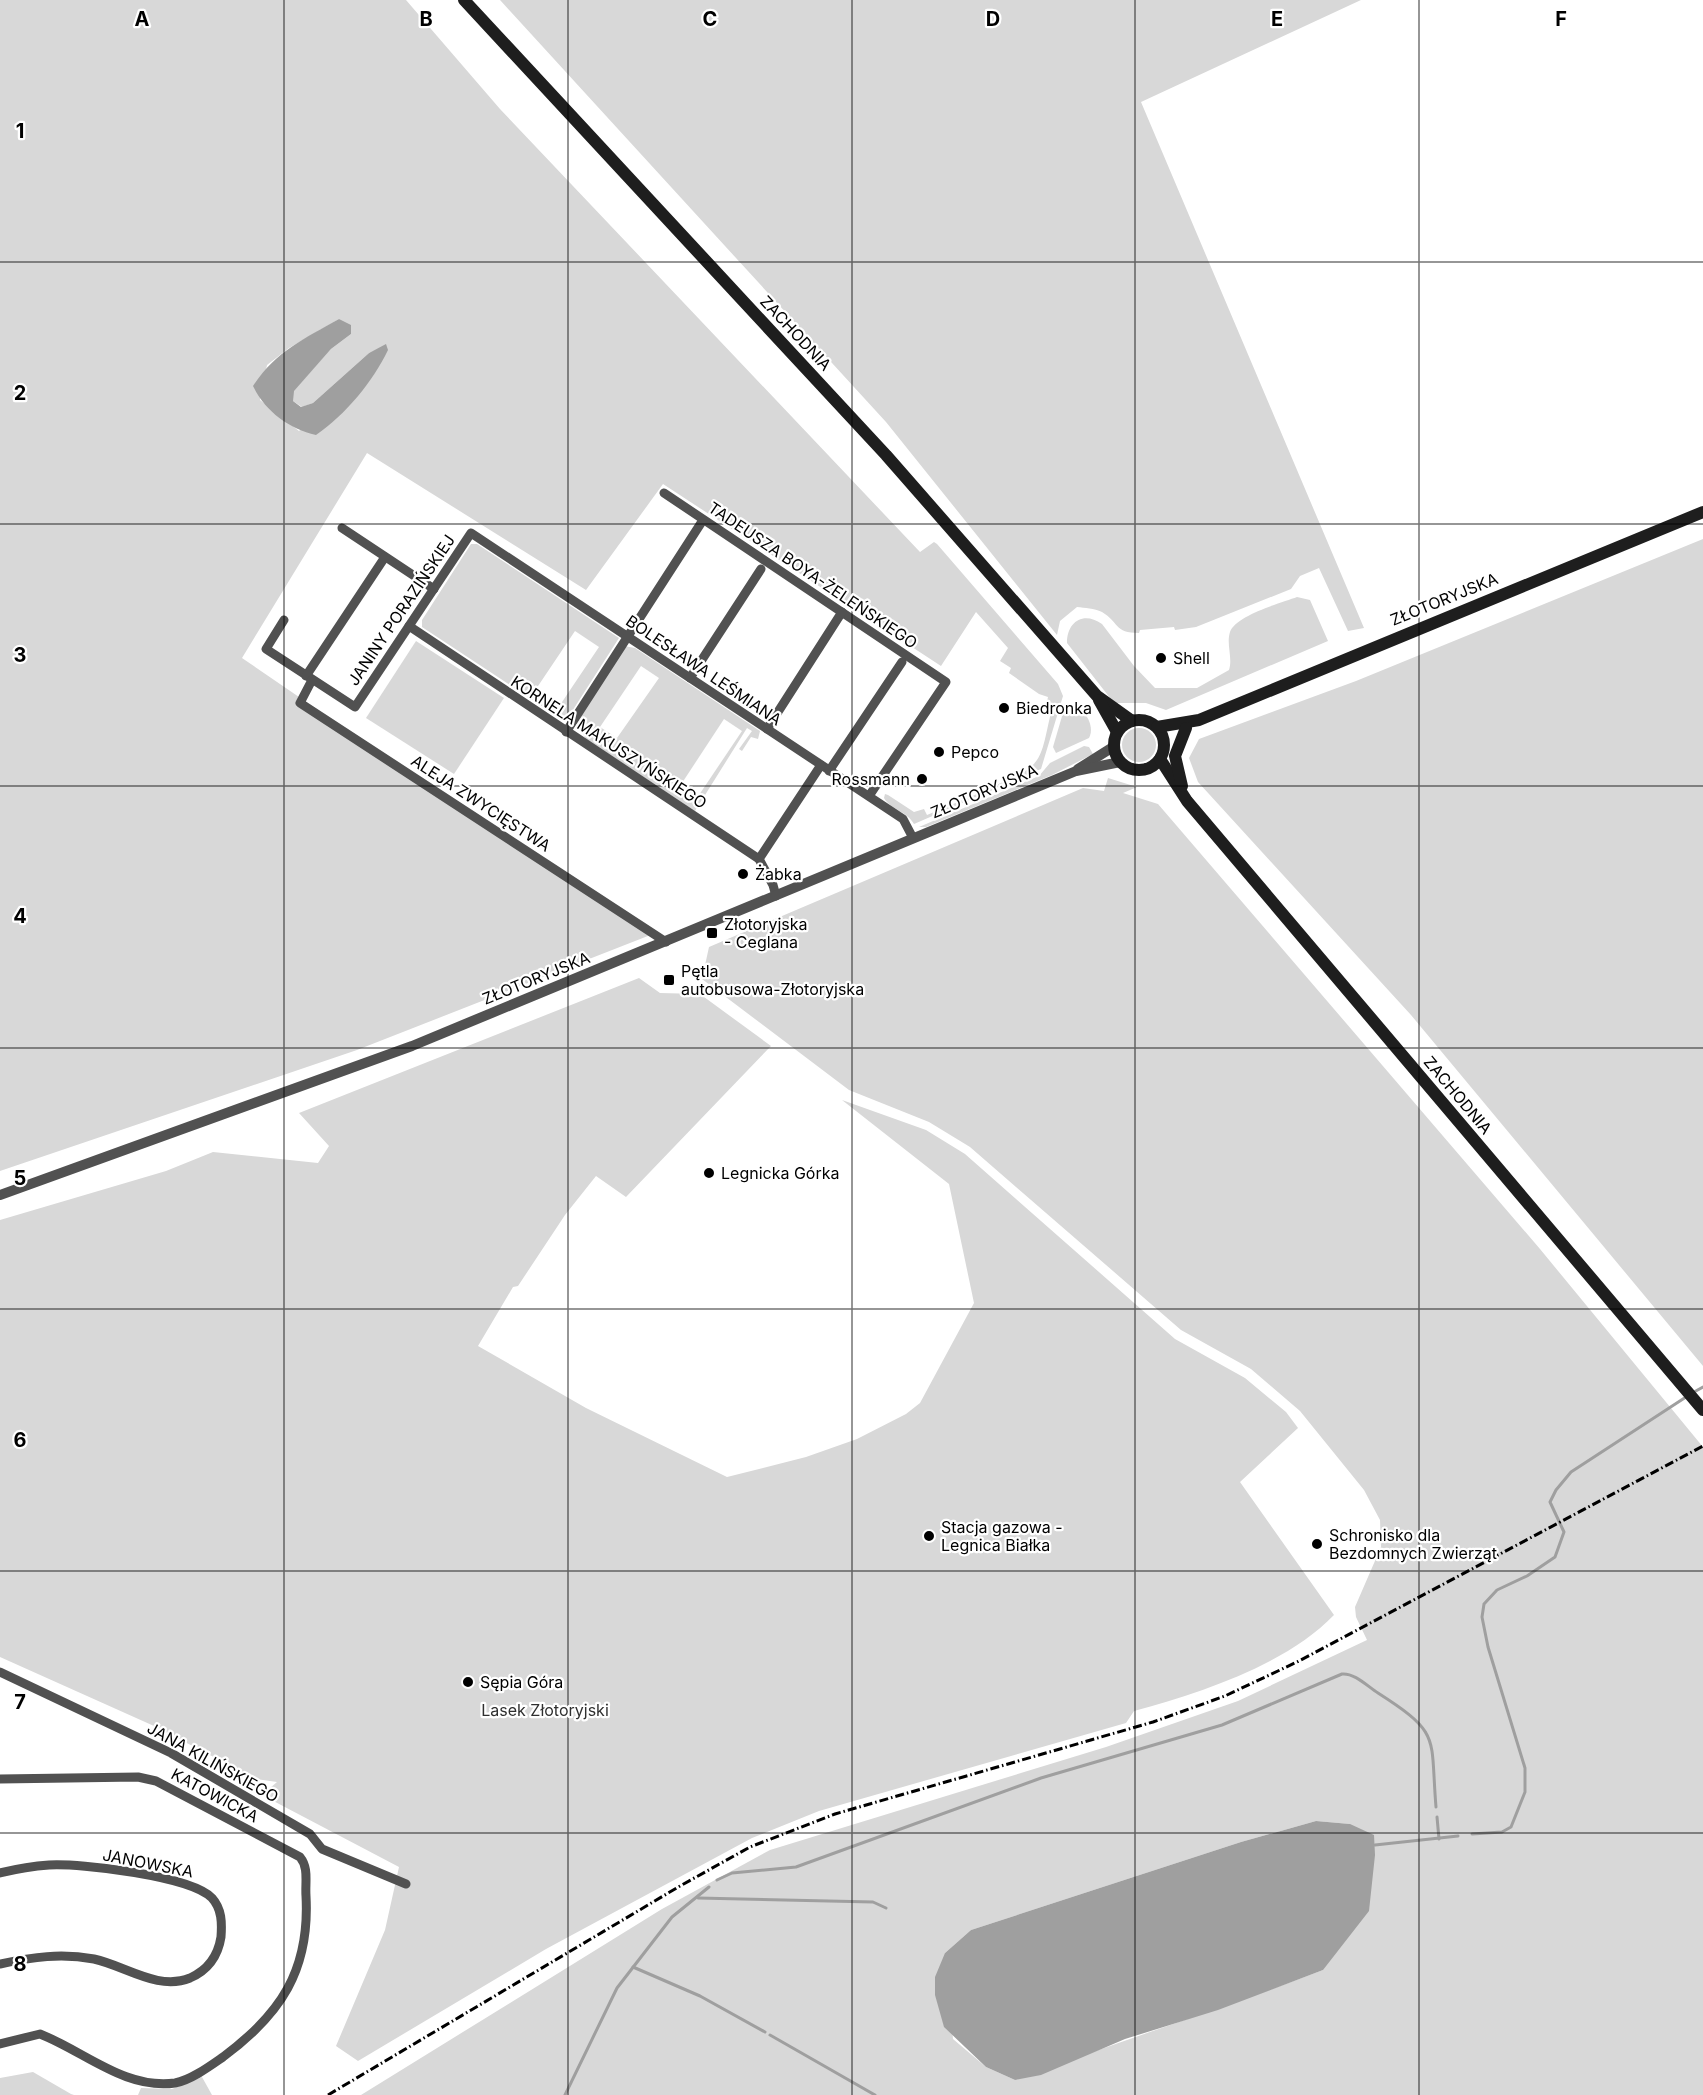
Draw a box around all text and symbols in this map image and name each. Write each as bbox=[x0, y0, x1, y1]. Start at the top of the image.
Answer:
text: A bbox=[135, 7, 150, 31]
text: B bbox=[419, 7, 433, 31]
text: C bbox=[703, 7, 717, 31]
text: D bbox=[986, 7, 1000, 31]
text: E bbox=[1271, 7, 1283, 31]
text: F bbox=[1555, 7, 1567, 31]
text: 1 bbox=[16, 119, 24, 143]
street label: ZACHODNIA bbox=[756, 291, 836, 375]
text: 2 bbox=[14, 381, 26, 405]
street label: TADEUSZA BOYA-ŻELEŃSKIEGO bbox=[705, 497, 921, 653]
street label: JANINY PORAZIŃSKIEJ bbox=[343, 531, 459, 689]
street label: ZŁOTORYJSKA bbox=[1387, 568, 1501, 630]
street label: BOLESŁAWA LEŚMIANA bbox=[622, 610, 786, 730]
text: 3 bbox=[14, 643, 26, 667]
place label: Shell bbox=[1173, 648, 1210, 668]
marker: Shell bbox=[1154, 651, 1168, 665]
street label: KORNELA MAKUSZYŃSKIEGO bbox=[507, 671, 711, 813]
place label: Biedronka bbox=[1016, 698, 1092, 718]
marker: Biedronka bbox=[997, 701, 1011, 715]
place label: Pepco bbox=[951, 742, 999, 762]
marker: Pepco bbox=[932, 745, 946, 759]
street label: ALEJA ZWYCIĘSTWA bbox=[407, 750, 555, 856]
street label: ZŁOTORYJSKA bbox=[927, 759, 1041, 823]
place label: Rossmann bbox=[832, 769, 910, 789]
marker: Rossmann bbox=[915, 772, 929, 786]
place label: Żabka bbox=[755, 864, 802, 884]
marker: Żabka bbox=[736, 867, 750, 881]
text: 4 bbox=[13, 904, 27, 928]
place label: Złotoryjska - Ceglana bbox=[724, 914, 808, 952]
marker: Złotoryjska - Ceglana bbox=[705, 926, 719, 940]
street label: ZŁOTORYJSKA bbox=[479, 947, 593, 1009]
place label: Pętla autobusowa-Złotoryjska bbox=[681, 961, 864, 999]
marker: Pętla autobusowa-Złotoryjska bbox=[662, 973, 676, 987]
street label: ZACHODNIA bbox=[1420, 1052, 1496, 1138]
place label: Legnicka Górka bbox=[721, 1163, 840, 1183]
text: 5 bbox=[14, 1166, 26, 1190]
marker: Legnicka Górka bbox=[702, 1166, 716, 1180]
text: 6 bbox=[14, 1428, 27, 1452]
place label: Stacja gazowa - Legnica Białka bbox=[941, 1517, 1063, 1555]
place label: Schronisko dla Bezdomnych Zwierząt bbox=[1329, 1525, 1497, 1563]
marker: Stacja gazowa - Legnica Białka bbox=[922, 1529, 936, 1543]
marker: Schronisko dla Bezdomnych Zwierząt bbox=[1310, 1537, 1324, 1551]
place label: Sępia Góra bbox=[480, 1672, 563, 1692]
marker: Sępia Góra bbox=[461, 1675, 475, 1689]
text: 7 bbox=[14, 1690, 26, 1714]
park label: Lasek Złotoryjski bbox=[481, 1700, 609, 1720]
street label: JANA KILIŃSKIEGO bbox=[144, 1718, 282, 1806]
street label: KATOWICKA bbox=[168, 1764, 262, 1826]
street label: JANOWSKA bbox=[101, 1844, 195, 1882]
text: 8 bbox=[13, 1952, 27, 1976]

